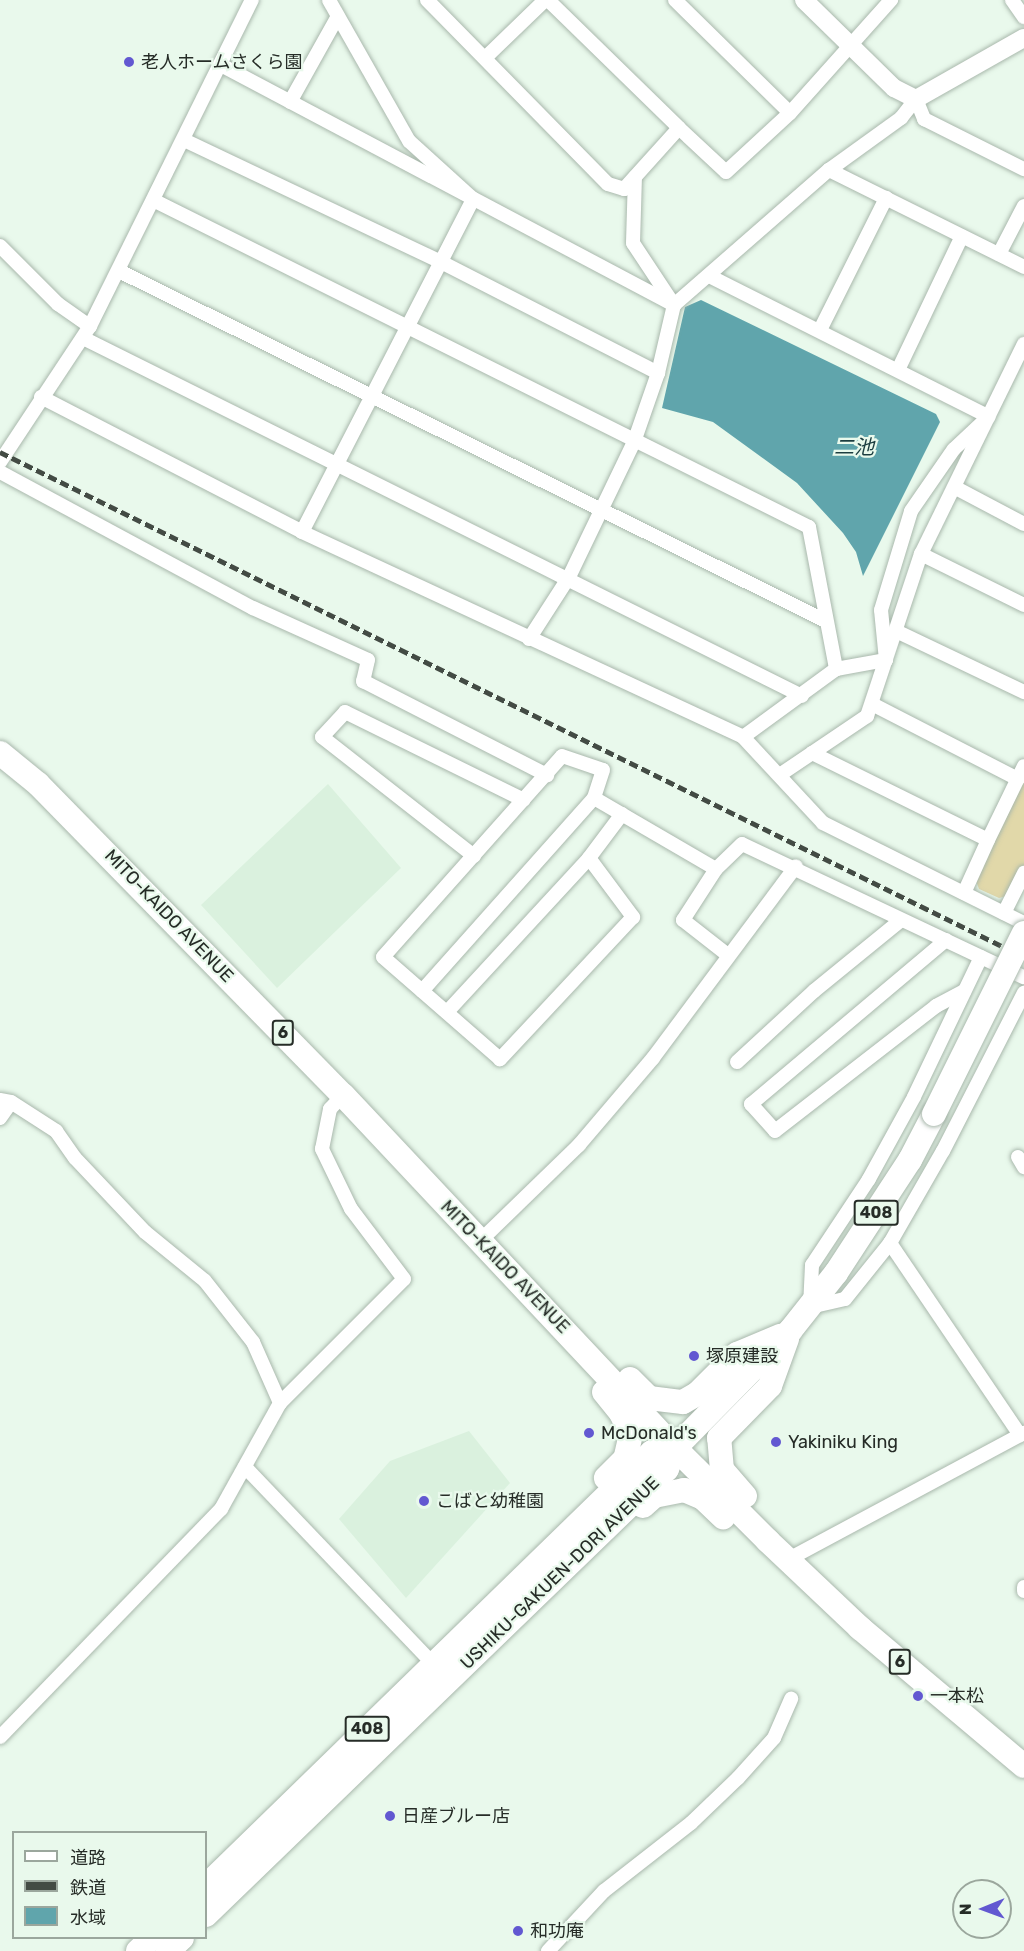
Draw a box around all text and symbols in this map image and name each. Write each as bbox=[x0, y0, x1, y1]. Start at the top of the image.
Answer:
place label: 老人ホームさくら園 bbox=[141, 51, 303, 73]
marker: 老人ホームさくら園 bbox=[122, 55, 136, 69]
water label: 二池 bbox=[834, 435, 874, 459]
street label: MITO-KAIDO AVENUE bbox=[100, 845, 238, 987]
road number: 6 bbox=[271, 1020, 295, 1046]
street label: MITO-KAIDO AVENUE bbox=[436, 1196, 574, 1338]
road number: 408 bbox=[854, 1200, 898, 1226]
place label: 塚原建設 bbox=[706, 1345, 778, 1367]
marker: 塚原建設 bbox=[687, 1349, 701, 1363]
place label: McDonald's bbox=[601, 1422, 697, 1444]
marker: McDonald's bbox=[582, 1426, 596, 1440]
place label: Yakiniku King bbox=[788, 1431, 898, 1453]
marker: Yakiniku King bbox=[769, 1435, 783, 1449]
street label: USHIKU-GAKUEN-DORI AVENUE bbox=[456, 1472, 664, 1674]
place label: こばと幼稚園 bbox=[436, 1490, 544, 1512]
marker: こばと幼稚園 bbox=[417, 1494, 431, 1508]
road number: 6 bbox=[888, 1649, 912, 1675]
place label: 一本松 bbox=[930, 1685, 984, 1707]
marker: 一本松 bbox=[911, 1689, 925, 1703]
road number: 408 bbox=[344, 1716, 389, 1742]
place label: 日産ブルー店 bbox=[402, 1805, 510, 1827]
marker: 日産ブルー店 bbox=[383, 1809, 397, 1823]
legend bbox=[12, 1831, 207, 1939]
text: 道路 bbox=[70, 1847, 106, 1869]
text: 鉄道 bbox=[70, 1877, 106, 1899]
north arrow bbox=[952, 1879, 1012, 1939]
text: N bbox=[956, 1903, 975, 1915]
text: 水域 bbox=[70, 1907, 106, 1929]
place label: 和功庵 bbox=[530, 1920, 584, 1942]
marker: 和功庵 bbox=[511, 1924, 525, 1938]

